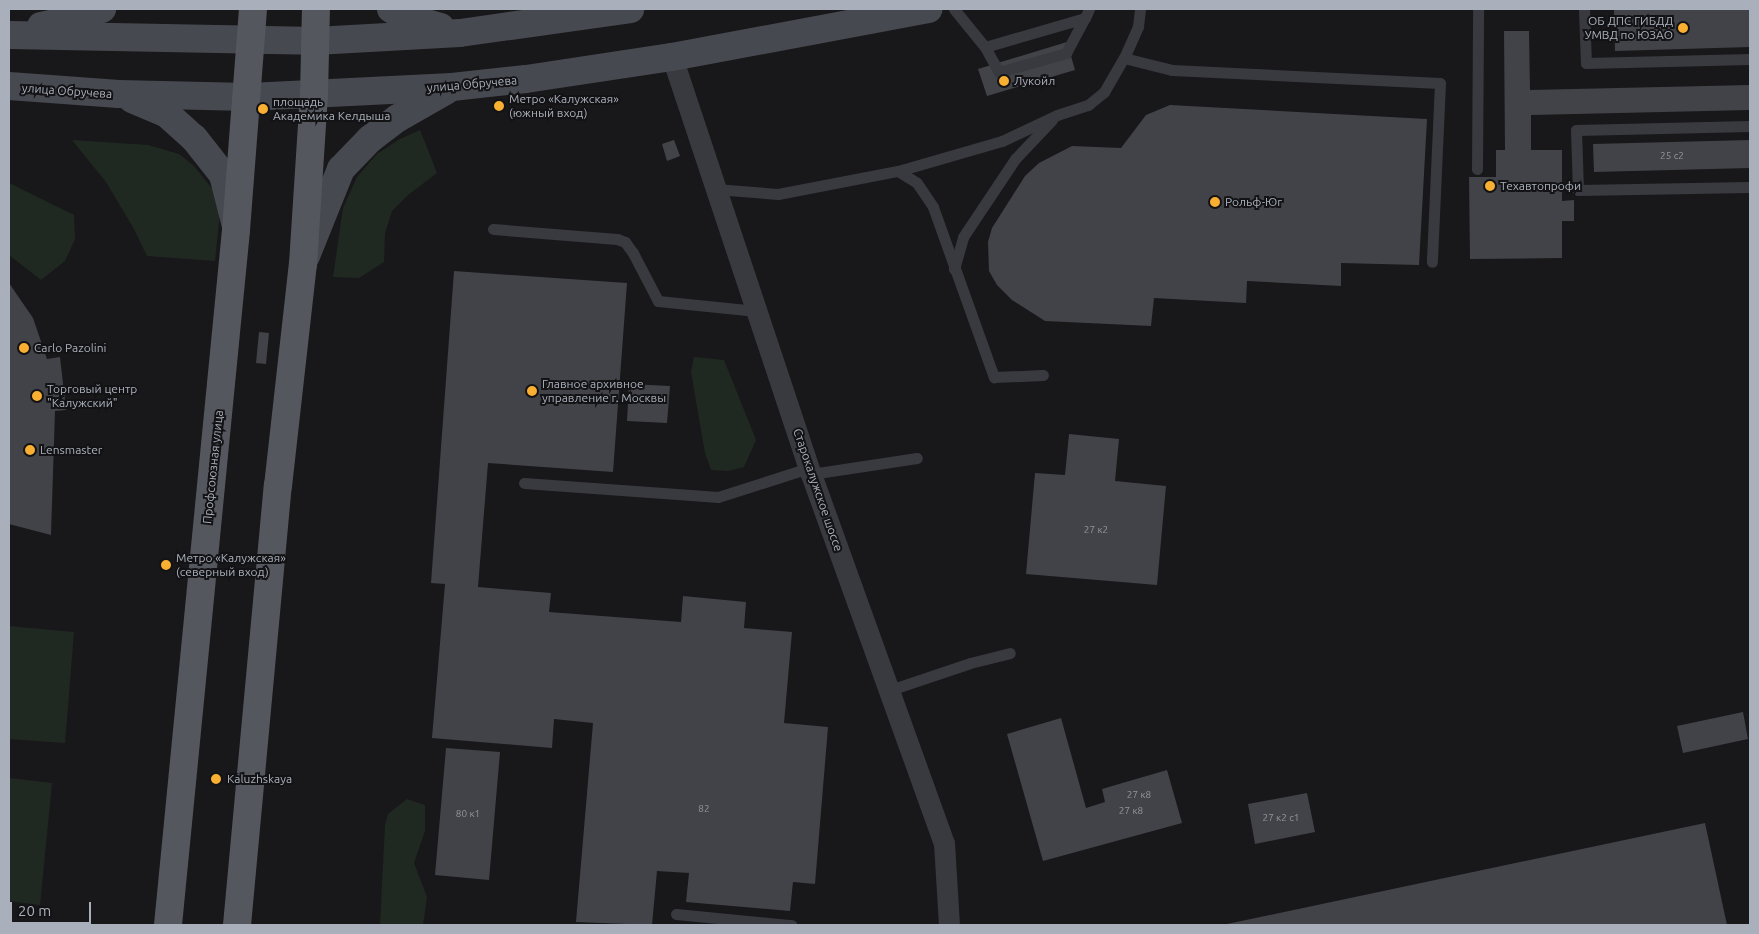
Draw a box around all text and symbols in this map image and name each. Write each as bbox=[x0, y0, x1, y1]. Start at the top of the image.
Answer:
place label: ОБ ДПС ГИБДД УМВД по ЮЗАО bbox=[1585, 14, 1673, 42]
marker: ОБ ДПС ГИБДД УМВД по ЮЗАО bbox=[1677, 22, 1689, 34]
street label: улица Обручева bbox=[426, 73, 518, 95]
place label: Лукойл bbox=[1014, 74, 1055, 88]
marker: Лукойл bbox=[998, 75, 1010, 87]
street label: улица Обручева bbox=[21, 81, 113, 101]
place label: Метро «Калужская» (южный вход) bbox=[509, 92, 619, 120]
place label: площадь Академика Келдыша bbox=[273, 95, 390, 123]
marker: Метро «Калужская» (южный вход) bbox=[493, 100, 505, 112]
marker: площадь Академика Келдыша bbox=[257, 103, 269, 115]
house number: 25 с2 bbox=[1660, 150, 1684, 162]
place label: Техавтопрофи bbox=[1500, 179, 1581, 193]
marker: Техавтопрофи bbox=[1484, 180, 1496, 192]
place label: Рольф-Юг bbox=[1225, 195, 1282, 209]
marker: Рольф-Юг bbox=[1209, 196, 1221, 208]
place label: Carlo Pazolini bbox=[34, 341, 106, 355]
marker: Carlo Pazolini bbox=[18, 342, 30, 354]
place label: Главное архивное управление г. Москвы bbox=[542, 377, 666, 405]
place label: Торговый центр "Калужский" bbox=[47, 382, 137, 410]
marker: Главное архивное управление г. Москвы bbox=[526, 385, 538, 397]
marker: Торговый центр "Калужский" bbox=[31, 390, 43, 402]
street label: Профсоюзная улица bbox=[200, 409, 226, 525]
street label: Старокалужское шоссе bbox=[790, 427, 846, 553]
place label: Lensmaster bbox=[40, 443, 102, 457]
marker: Lensmaster bbox=[24, 444, 36, 456]
house number: 27 к2 bbox=[1084, 524, 1108, 536]
place label: Метро «Калужская» (северный вход) bbox=[176, 551, 286, 579]
marker: Метро «Калужская» (северный вход) bbox=[160, 559, 172, 571]
marker: Kaluzhskaya bbox=[209, 772, 223, 786]
place label: Kaluzhskaya bbox=[227, 772, 292, 786]
house number: 27 к8 bbox=[1127, 789, 1151, 801]
house number: 82 bbox=[698, 803, 710, 815]
house number: 27 к8 bbox=[1119, 805, 1143, 817]
house number: 80 к1 bbox=[456, 808, 480, 820]
house number: 27 к2 с1 bbox=[1263, 812, 1299, 824]
scale bar bbox=[12, 892, 94, 924]
text: 20 m bbox=[18, 902, 51, 919]

